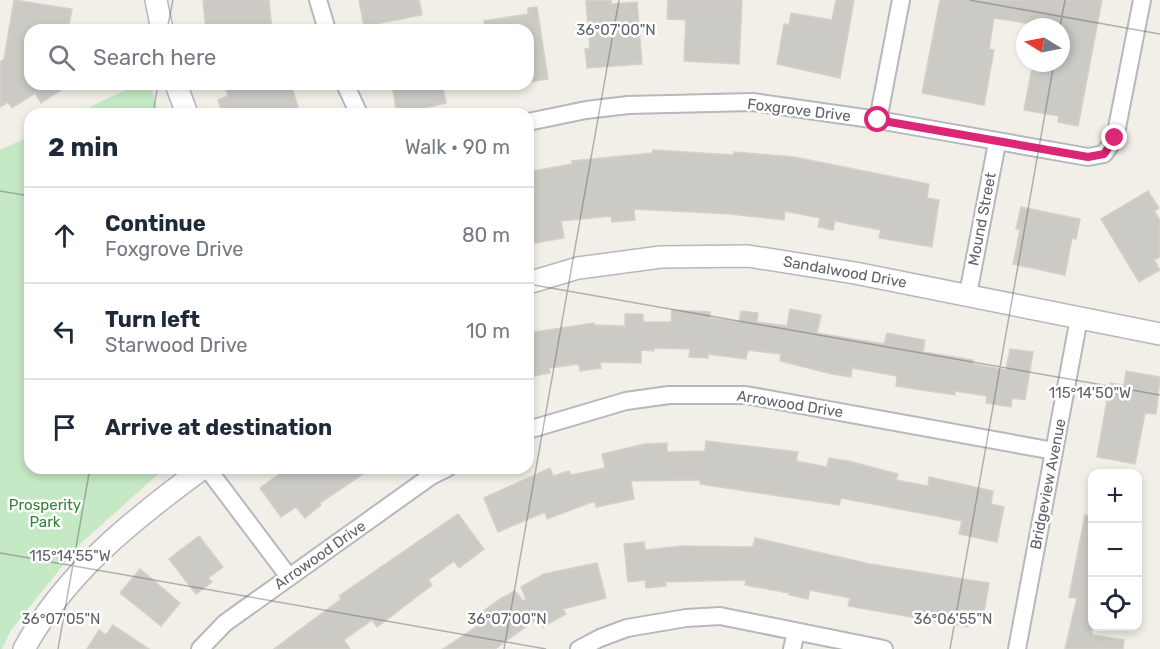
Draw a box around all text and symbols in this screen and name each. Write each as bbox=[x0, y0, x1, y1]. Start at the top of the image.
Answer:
north arrow bbox=[1016, 18, 1070, 72]
text: 36°07'00"N bbox=[576, 21, 656, 39]
search box bbox=[24, 24, 534, 90]
icon: search bbox=[45, 41, 78, 74]
text: Search here bbox=[93, 44, 216, 71]
street label: Foxgrove Drive bbox=[746, 95, 852, 125]
route start bbox=[864, 106, 890, 132]
route end bbox=[1101, 124, 1127, 150]
text: 2 min bbox=[48, 132, 118, 163]
text: Walk · 90 m bbox=[405, 135, 510, 159]
street label: Mound Street bbox=[964, 171, 1000, 267]
text: Continue bbox=[105, 210, 206, 237]
icon: ahead bbox=[48, 219, 81, 252]
text: 80 m bbox=[462, 223, 510, 247]
text: Foxgrove Drive bbox=[105, 237, 244, 261]
street label: Sandalwood Drive bbox=[782, 252, 908, 292]
text: Turn left bbox=[105, 306, 200, 333]
icon: left bbox=[48, 315, 81, 348]
text: 10 m bbox=[466, 319, 510, 343]
text: Starwood Drive bbox=[105, 333, 248, 357]
text: 115°14'50"W bbox=[1049, 384, 1131, 402]
street label: Arrowood Drive bbox=[736, 387, 844, 421]
icon: arrive bbox=[48, 411, 81, 444]
text: Arrive at destination bbox=[105, 414, 332, 441]
street label: Bridgeview Avenue bbox=[1026, 417, 1070, 551]
map controls bbox=[1088, 469, 1142, 631]
button: + bbox=[1088, 469, 1142, 523]
park label: Prosperity Park bbox=[9, 496, 81, 531]
street label: Arrowood Drive bbox=[271, 517, 369, 593]
button: − bbox=[1088, 523, 1142, 577]
text: 115°14'55"W bbox=[29, 547, 111, 565]
button: locate bbox=[1088, 577, 1142, 631]
text: 36°07'05"N bbox=[22, 610, 100, 628]
text: 36°07'00"N bbox=[467, 610, 547, 628]
text: 36°06'55"N bbox=[913, 610, 993, 628]

